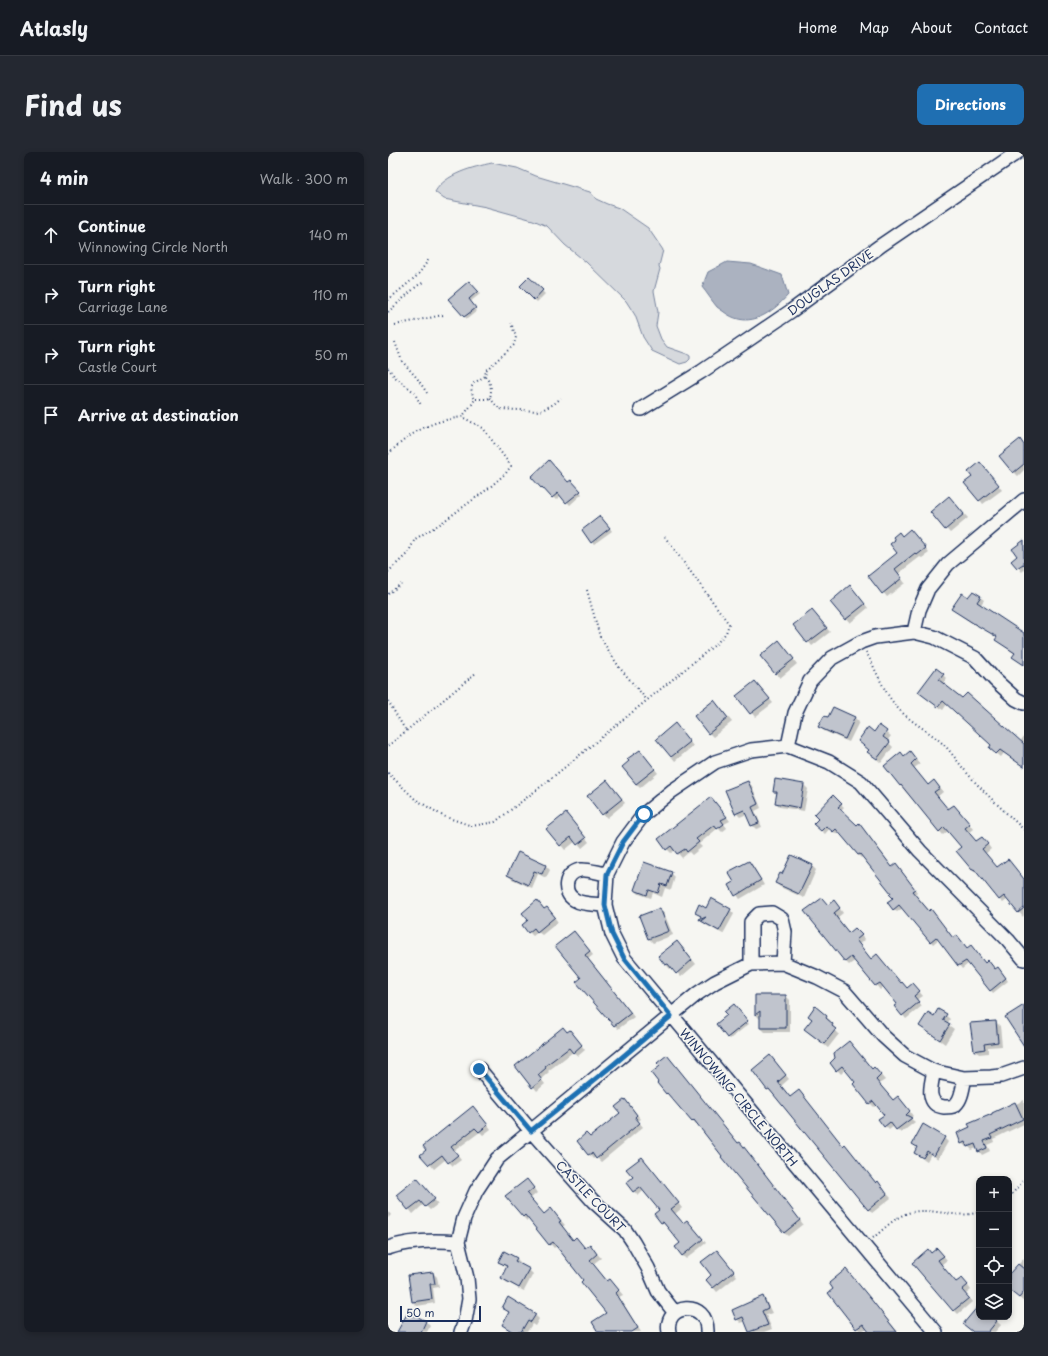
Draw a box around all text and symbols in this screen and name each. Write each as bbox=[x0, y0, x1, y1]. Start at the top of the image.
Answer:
text: Atlasly bbox=[20, 14, 88, 42]
text: Home bbox=[798, 17, 837, 38]
text: Map bbox=[859, 17, 889, 38]
text: About bbox=[911, 17, 952, 38]
text: Contact bbox=[974, 17, 1028, 38]
text: Find us bbox=[24, 83, 122, 126]
button: Directions bbox=[917, 84, 1024, 125]
text: 4 min bbox=[40, 165, 88, 191]
text: Walk · 300 m bbox=[260, 169, 348, 188]
text: Continue bbox=[78, 214, 146, 237]
icon: ahead bbox=[40, 224, 62, 246]
text: 140 m bbox=[309, 225, 348, 244]
text: Winnowing Circle North bbox=[78, 237, 228, 256]
street label: DOUGLAS DRIVE bbox=[783, 245, 877, 319]
text: Turn right bbox=[78, 274, 155, 297]
icon: right bbox=[40, 284, 62, 306]
text: 110 m bbox=[313, 285, 348, 304]
text: Carriage Lane bbox=[78, 297, 168, 316]
text: Turn right bbox=[78, 334, 155, 357]
icon: right bbox=[40, 344, 62, 366]
text: 50 m bbox=[314, 345, 348, 364]
text: Castle Court bbox=[78, 357, 157, 376]
text: Arrive at destination bbox=[78, 403, 239, 426]
icon: arrive bbox=[40, 404, 62, 426]
route start bbox=[635, 805, 653, 823]
street label: WINNOWING CIRCLE NORTH bbox=[676, 1024, 802, 1170]
route end bbox=[470, 1060, 488, 1078]
street label: CASTLE COURT bbox=[552, 1156, 631, 1236]
map controls bbox=[976, 1176, 1012, 1320]
button: + bbox=[976, 1176, 1012, 1212]
button: − bbox=[976, 1212, 1012, 1248]
button: locate bbox=[976, 1248, 1012, 1284]
button: layers bbox=[976, 1284, 1012, 1320]
scale bar bbox=[400, 1304, 481, 1323]
text: 50 m bbox=[406, 1304, 435, 1321]

